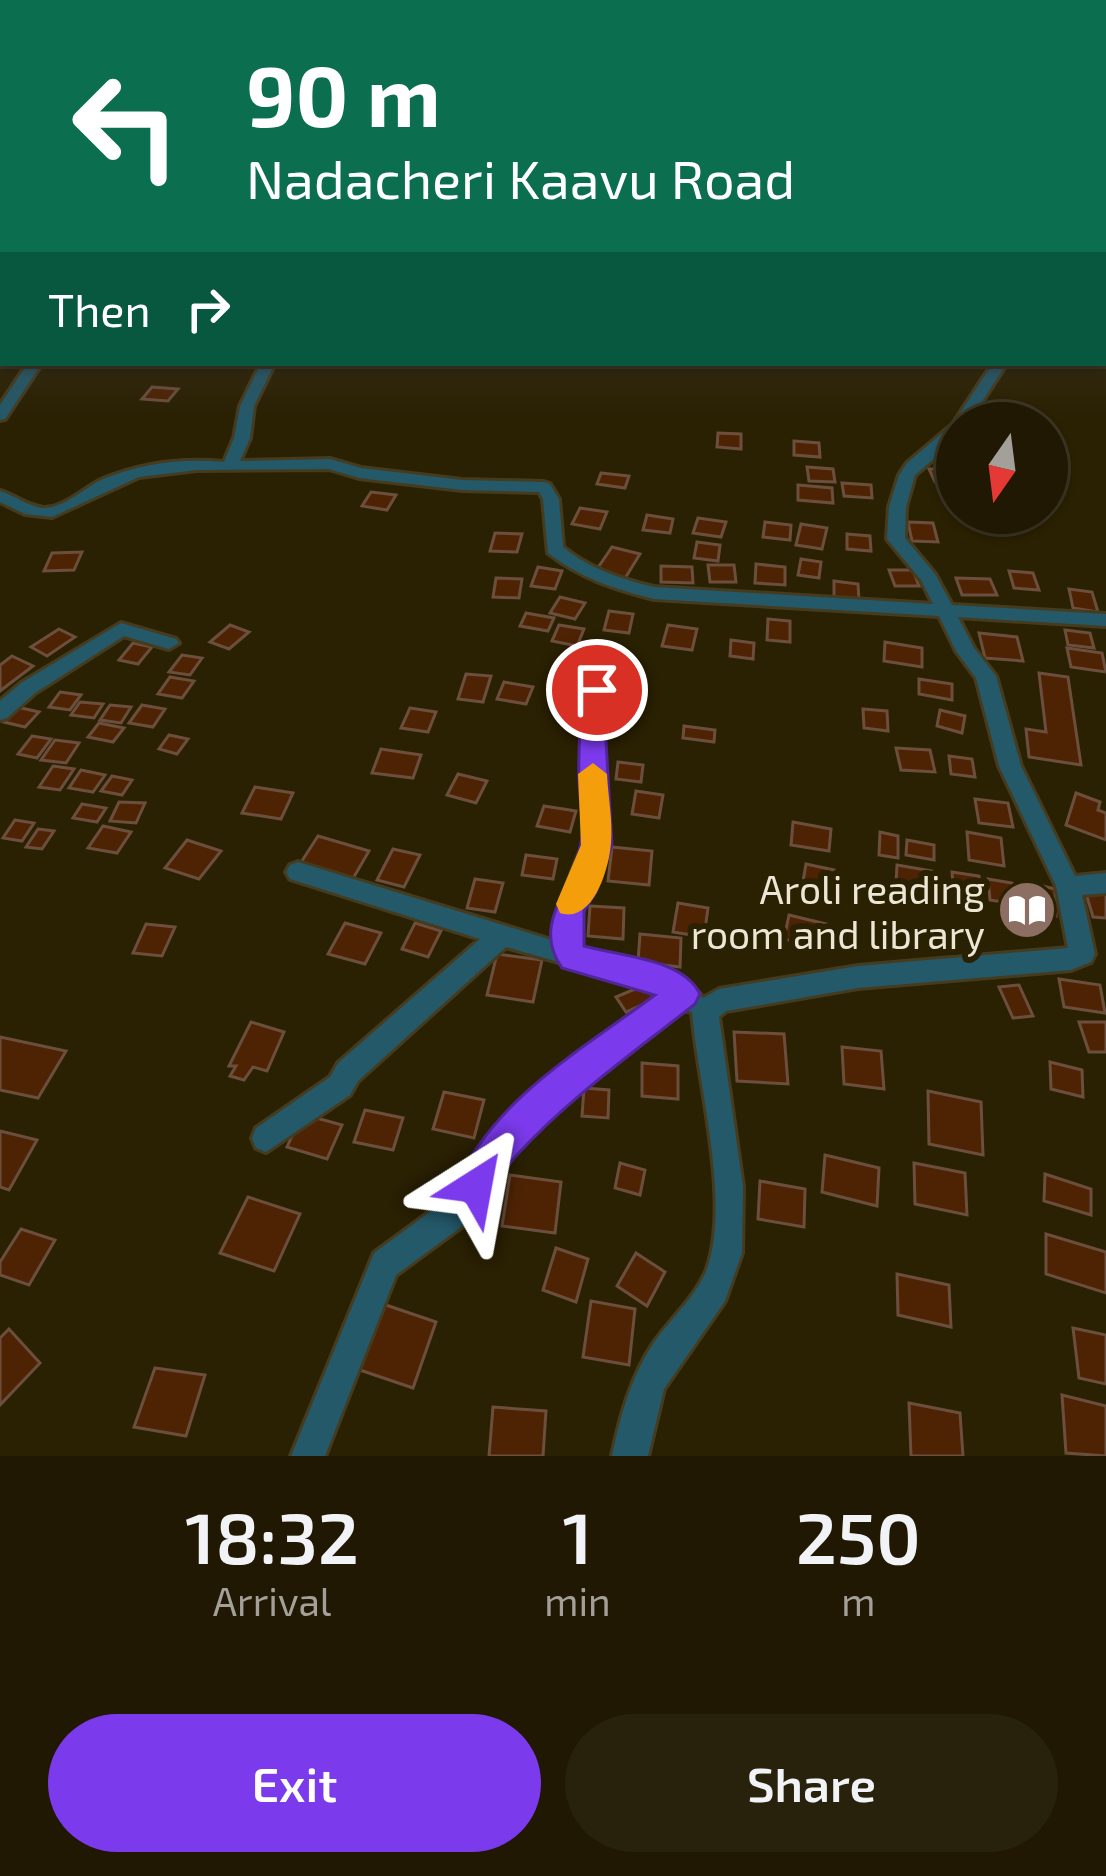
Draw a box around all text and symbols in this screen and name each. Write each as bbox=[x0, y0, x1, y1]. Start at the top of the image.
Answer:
text: 90 m bbox=[246, 43, 441, 144]
icon: left bbox=[48, 48, 204, 204]
text: Nadacheri Kaavu Road bbox=[246, 145, 795, 210]
icon: right bbox=[175, 276, 241, 342]
text: Then bbox=[48, 282, 151, 336]
north arrow bbox=[936, 402, 1068, 534]
map controls bbox=[936, 402, 1068, 534]
pin bbox=[546, 639, 648, 741]
icon: arrive bbox=[564, 657, 630, 723]
place label: Aroli reading room and library bbox=[691, 865, 985, 957]
library icon: Aroli reading room and library bbox=[996, 879, 1058, 941]
position arrow bbox=[413, 1123, 539, 1249]
text: 18:32 bbox=[185, 1492, 359, 1578]
text: 1 bbox=[562, 1492, 593, 1578]
text: 250 bbox=[796, 1492, 921, 1578]
text: Arrival bbox=[213, 1577, 331, 1624]
text: min bbox=[544, 1577, 611, 1624]
text: m bbox=[841, 1577, 875, 1624]
button: Exit bbox=[48, 1714, 541, 1852]
button: Share bbox=[565, 1714, 1058, 1852]

